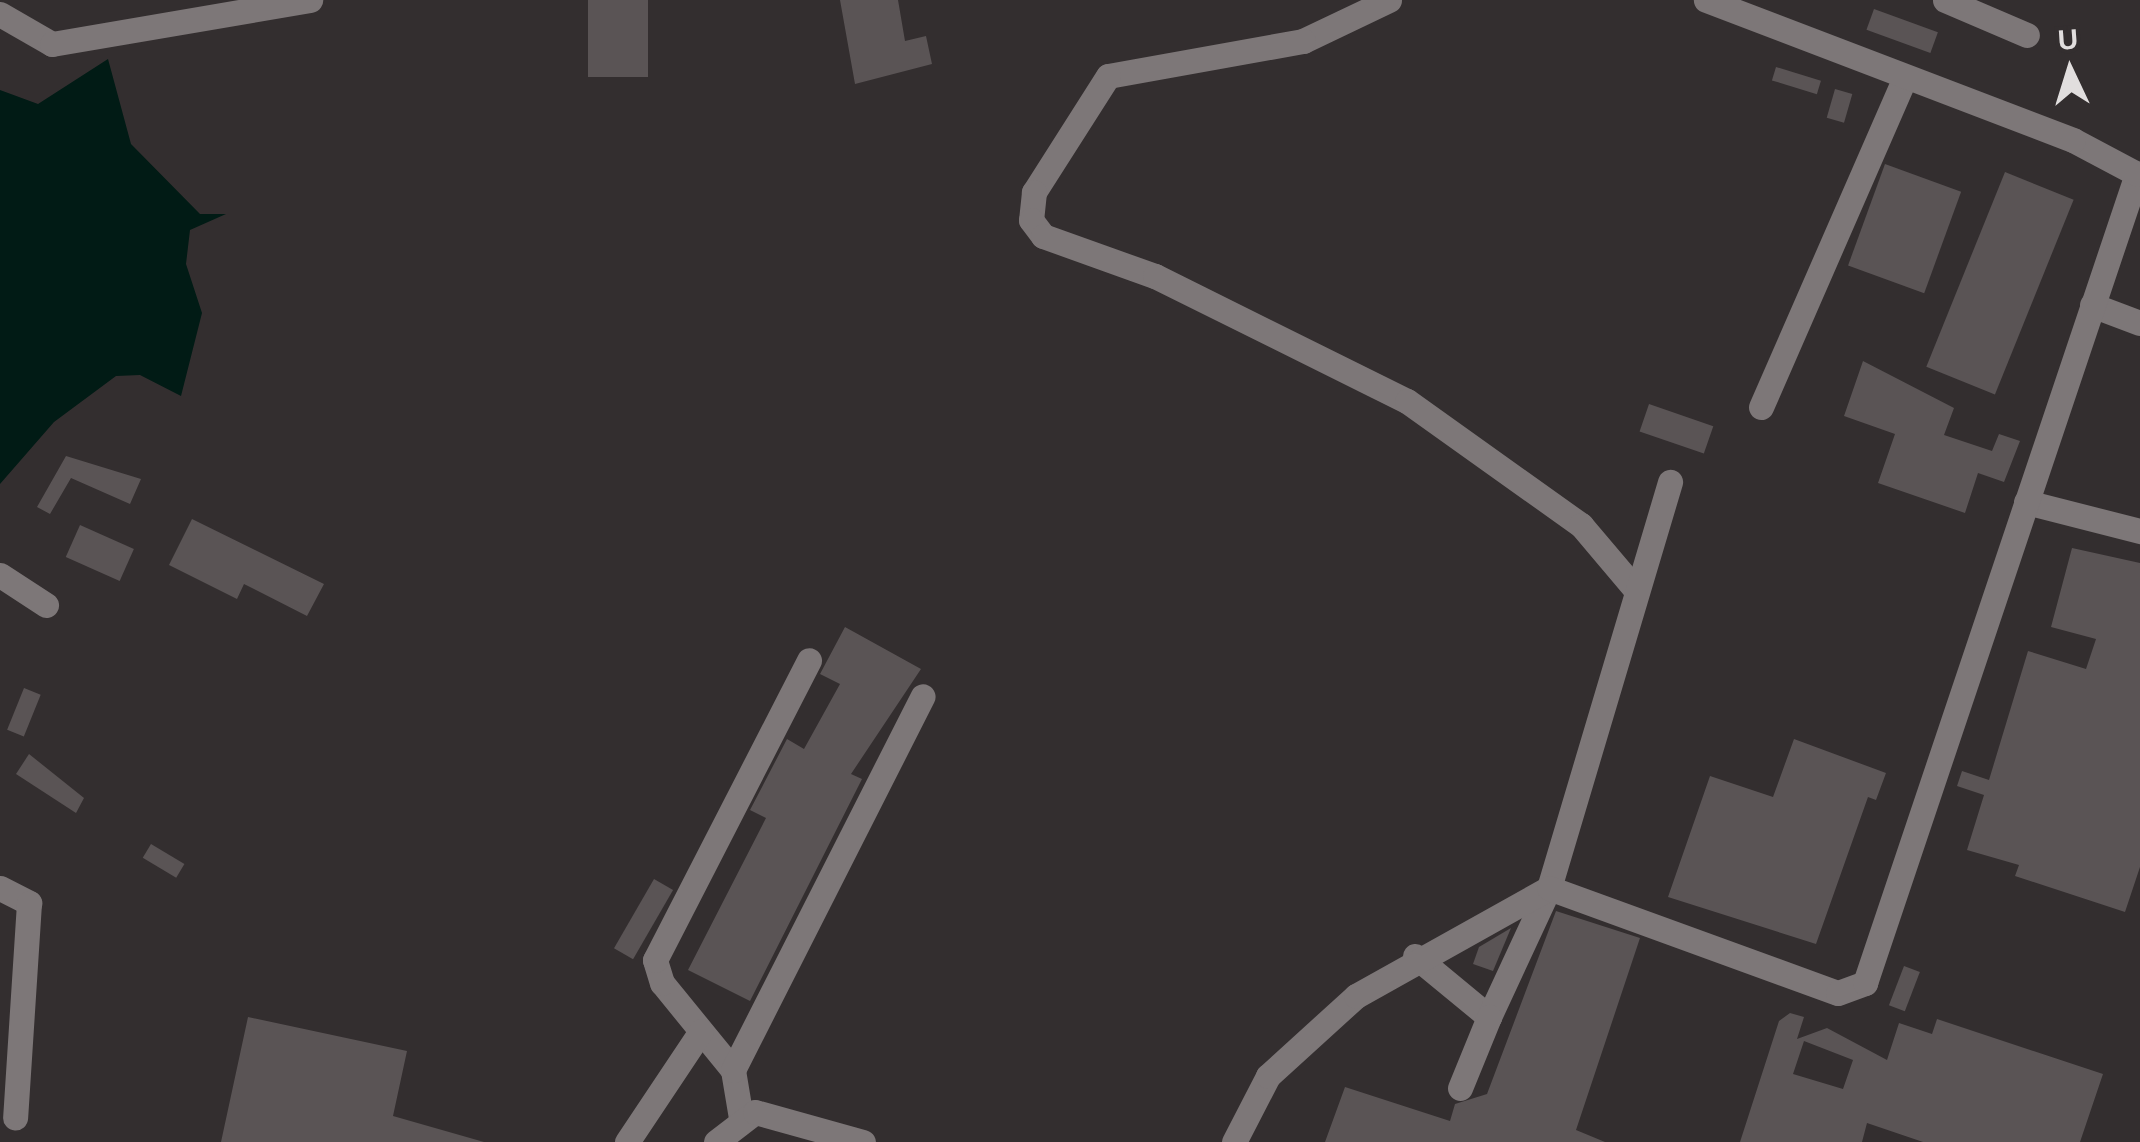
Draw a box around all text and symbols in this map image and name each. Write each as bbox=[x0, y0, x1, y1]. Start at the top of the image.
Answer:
north arrow bbox=[2020, 20, 2120, 120]
text: U bbox=[2057, 23, 2079, 56]

